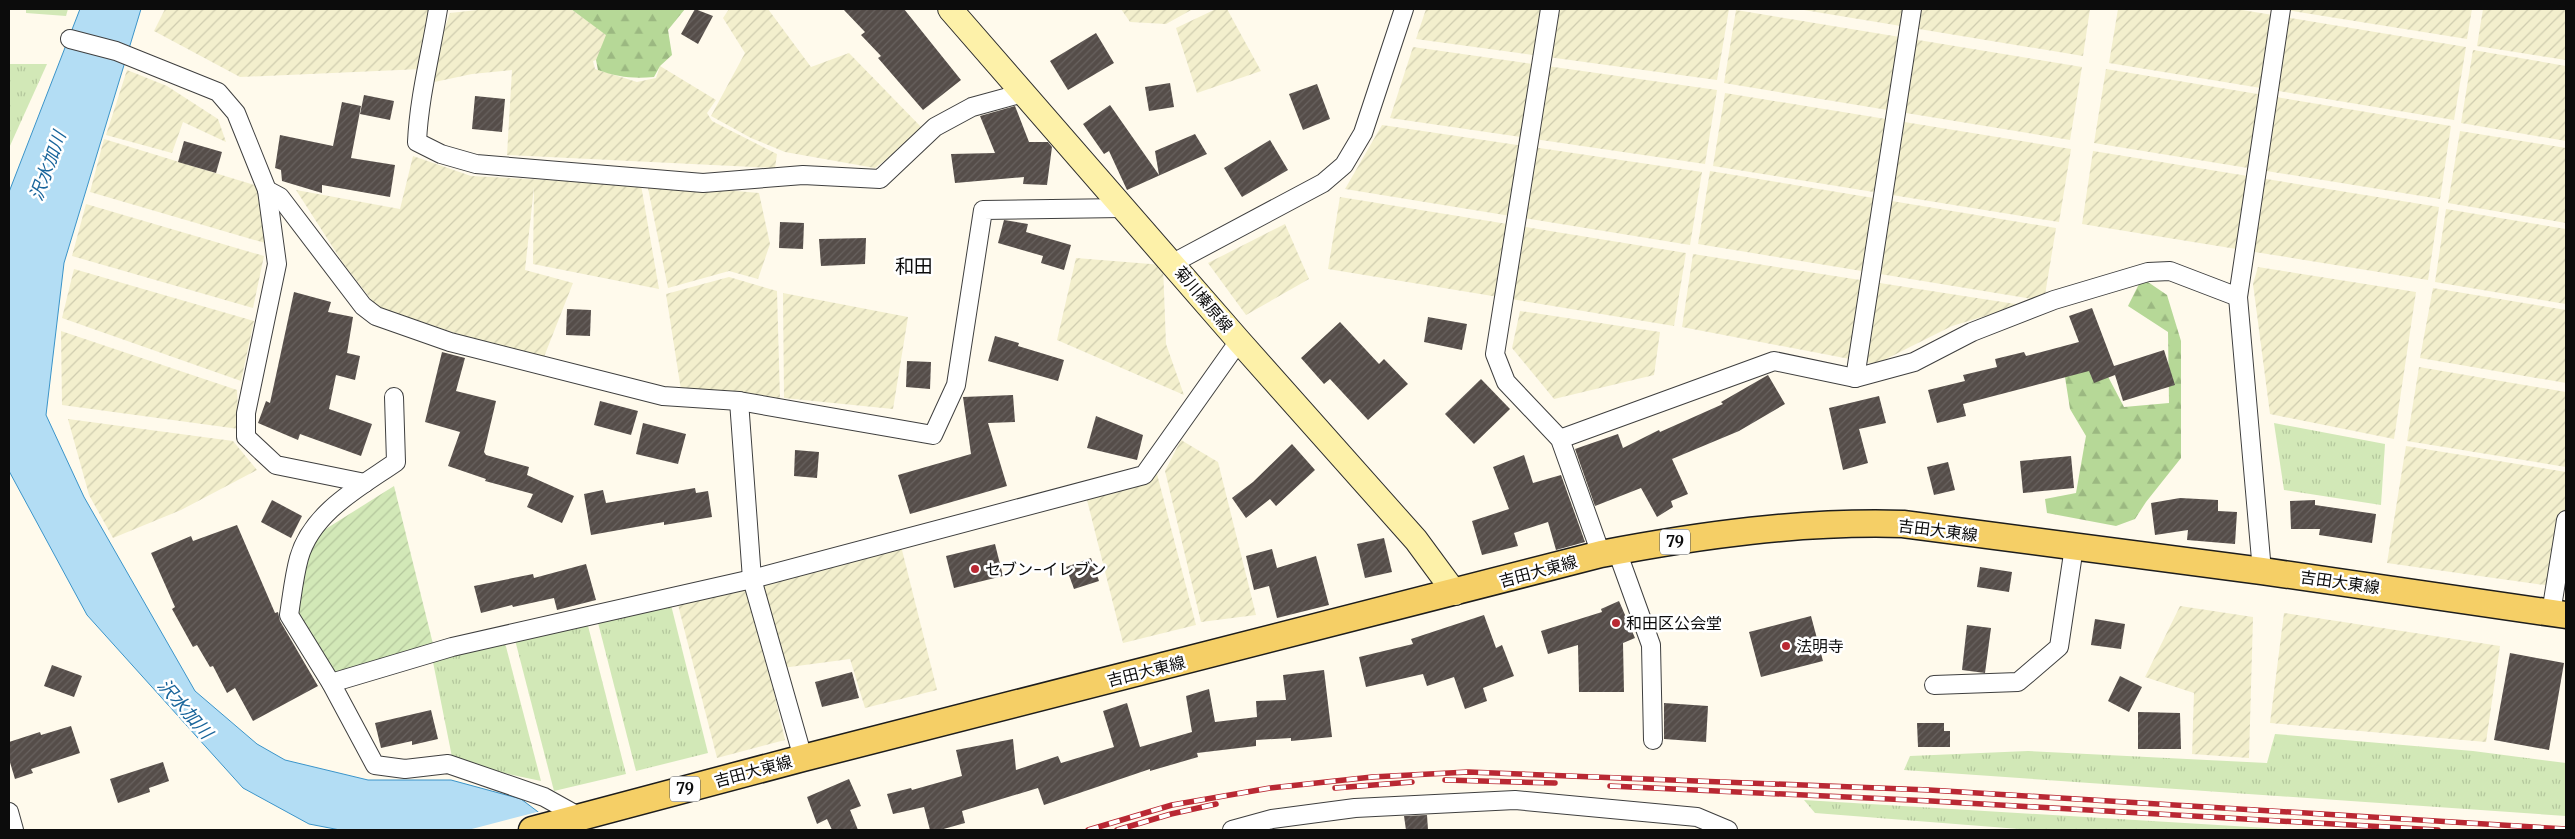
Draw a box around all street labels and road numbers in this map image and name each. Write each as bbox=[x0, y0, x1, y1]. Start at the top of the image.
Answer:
street label: 菊川榛原線 bbox=[1171, 262, 1237, 336]
street label: 吉田大東線 bbox=[1897, 515, 1979, 545]
road number: 79 bbox=[1660, 530, 1690, 554]
street label: 吉田大東線 bbox=[1497, 551, 1579, 591]
street label: 吉田大東線 bbox=[2299, 567, 2381, 597]
street label: 吉田大東線 bbox=[1105, 652, 1187, 690]
street label: 吉田大東線 bbox=[712, 751, 794, 791]
road number: 79 bbox=[670, 776, 700, 802]

